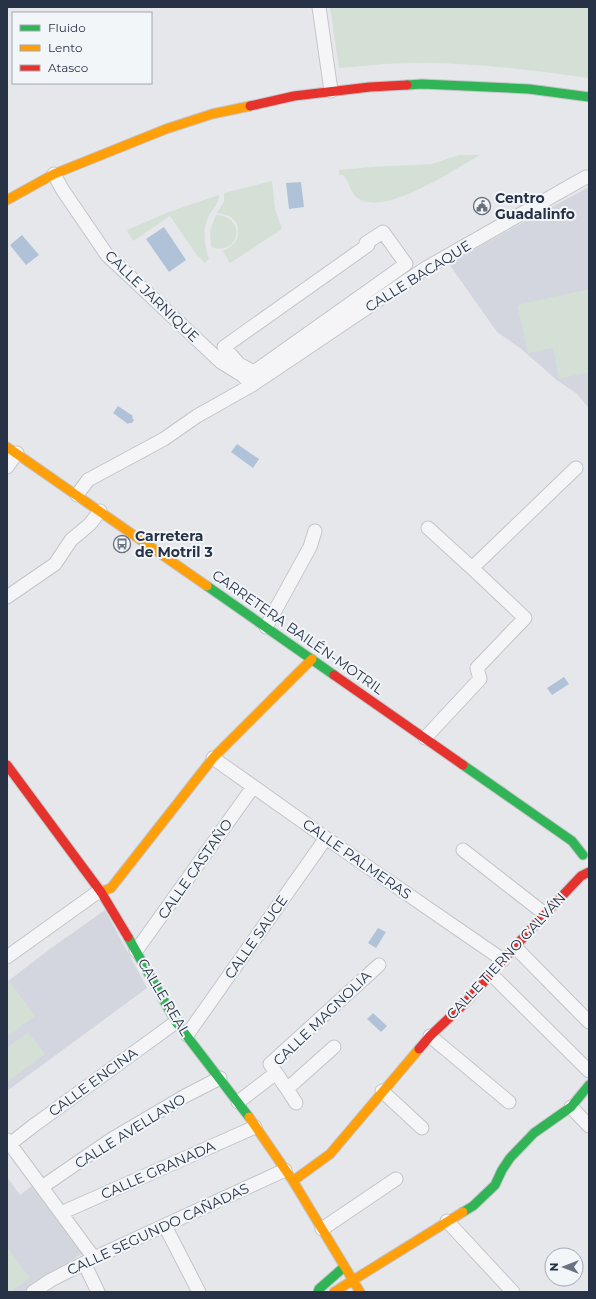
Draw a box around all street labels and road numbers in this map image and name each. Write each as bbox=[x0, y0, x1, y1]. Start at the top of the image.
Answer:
street label: CALLE BACAQUE bbox=[362, 236, 474, 316]
street label: CALLE JARNIQUE bbox=[101, 246, 203, 346]
street label: CARRETERA BAILÉN-MOTRIL bbox=[209, 566, 388, 699]
street label: CALLE CASTAÑO bbox=[154, 815, 236, 923]
street label: CALLE PALMERAS bbox=[299, 815, 415, 903]
street label: CALLE TIERNO GALVÁN bbox=[443, 889, 569, 1023]
street label: CALLE SAUCE bbox=[221, 892, 291, 982]
street label: CALLE REAL bbox=[134, 955, 195, 1040]
street label: CALLE MAGNOLIA bbox=[269, 966, 375, 1069]
street label: CALLE ENCINA bbox=[45, 1043, 142, 1120]
street label: CALLE AVELLANO bbox=[71, 1089, 189, 1172]
street label: CALLE GRANADA bbox=[98, 1136, 219, 1203]
street label: CALLE SEGUNDO CAÑADAS bbox=[64, 1179, 252, 1279]

